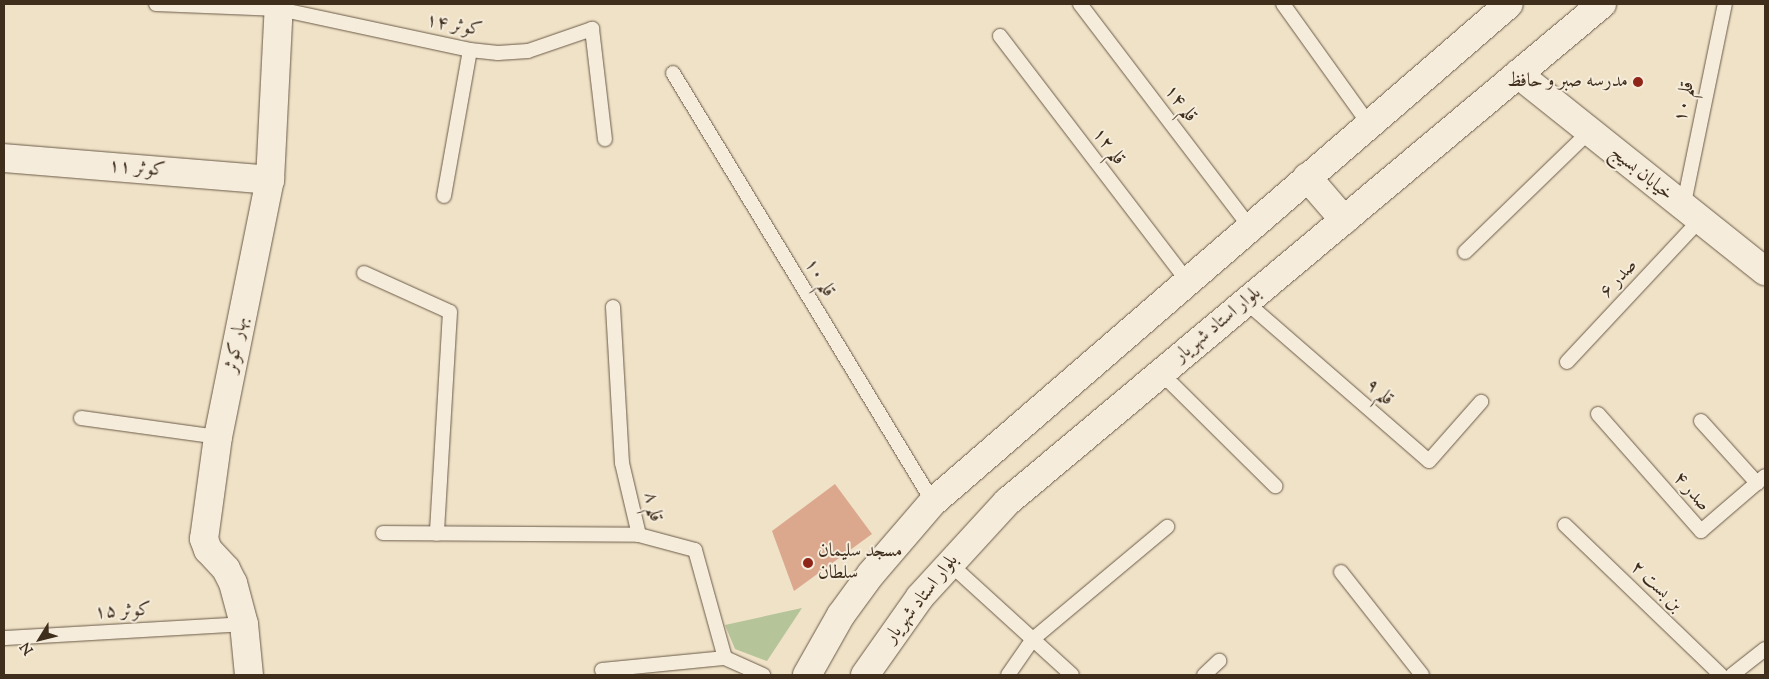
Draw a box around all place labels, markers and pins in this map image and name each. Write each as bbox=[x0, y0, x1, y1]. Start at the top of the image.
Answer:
place label: مدرسه صبر و حافظ bbox=[1507, 71, 1628, 93]
marker: مدرسه صبر و حافظ bbox=[1632, 76, 1644, 88]
place label: مسجد سلیمان سلطان bbox=[818, 541, 903, 585]
marker: مسجد سلیمان سلطان bbox=[802, 557, 814, 569]

